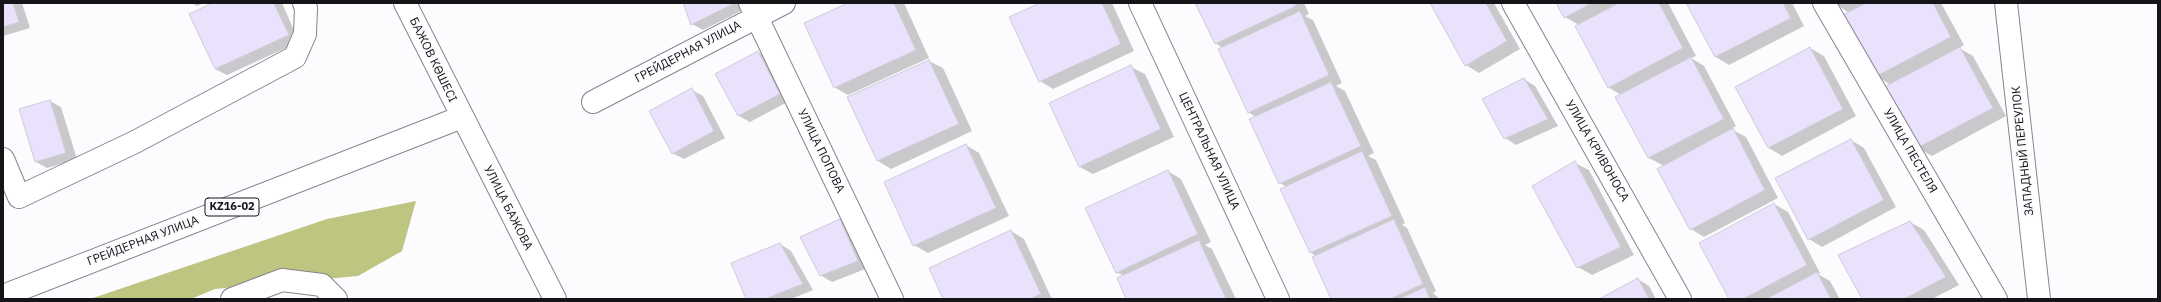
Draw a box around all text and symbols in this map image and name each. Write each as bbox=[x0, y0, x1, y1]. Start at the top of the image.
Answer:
street label: БАЖОВ КӨШЕСІ bbox=[406, 15, 460, 105]
street label: ГРЕЙДЕРНАЯ УЛИЦА bbox=[632, 18, 744, 86]
street label: ЗАПАДНЫЙ ПЕРЕУЛОК bbox=[2009, 85, 2037, 217]
street label: ЦЕНТРАЛЬНАЯ УЛИЦА bbox=[1175, 90, 1243, 212]
street label: УЛИЦА КРИВОНОСА bbox=[1562, 98, 1632, 204]
street label: УЛИЦА ПЕСТЕЛЯ bbox=[1880, 106, 1940, 196]
street label: УЛИЦА ПОПОВА bbox=[794, 107, 848, 195]
street label: УЛИЦА БАЖОВА bbox=[480, 163, 536, 253]
road number: KZ16-02 bbox=[205, 198, 259, 216]
street label: ГРЕЙДЕРНАЯ УЛИЦА bbox=[85, 213, 201, 269]

